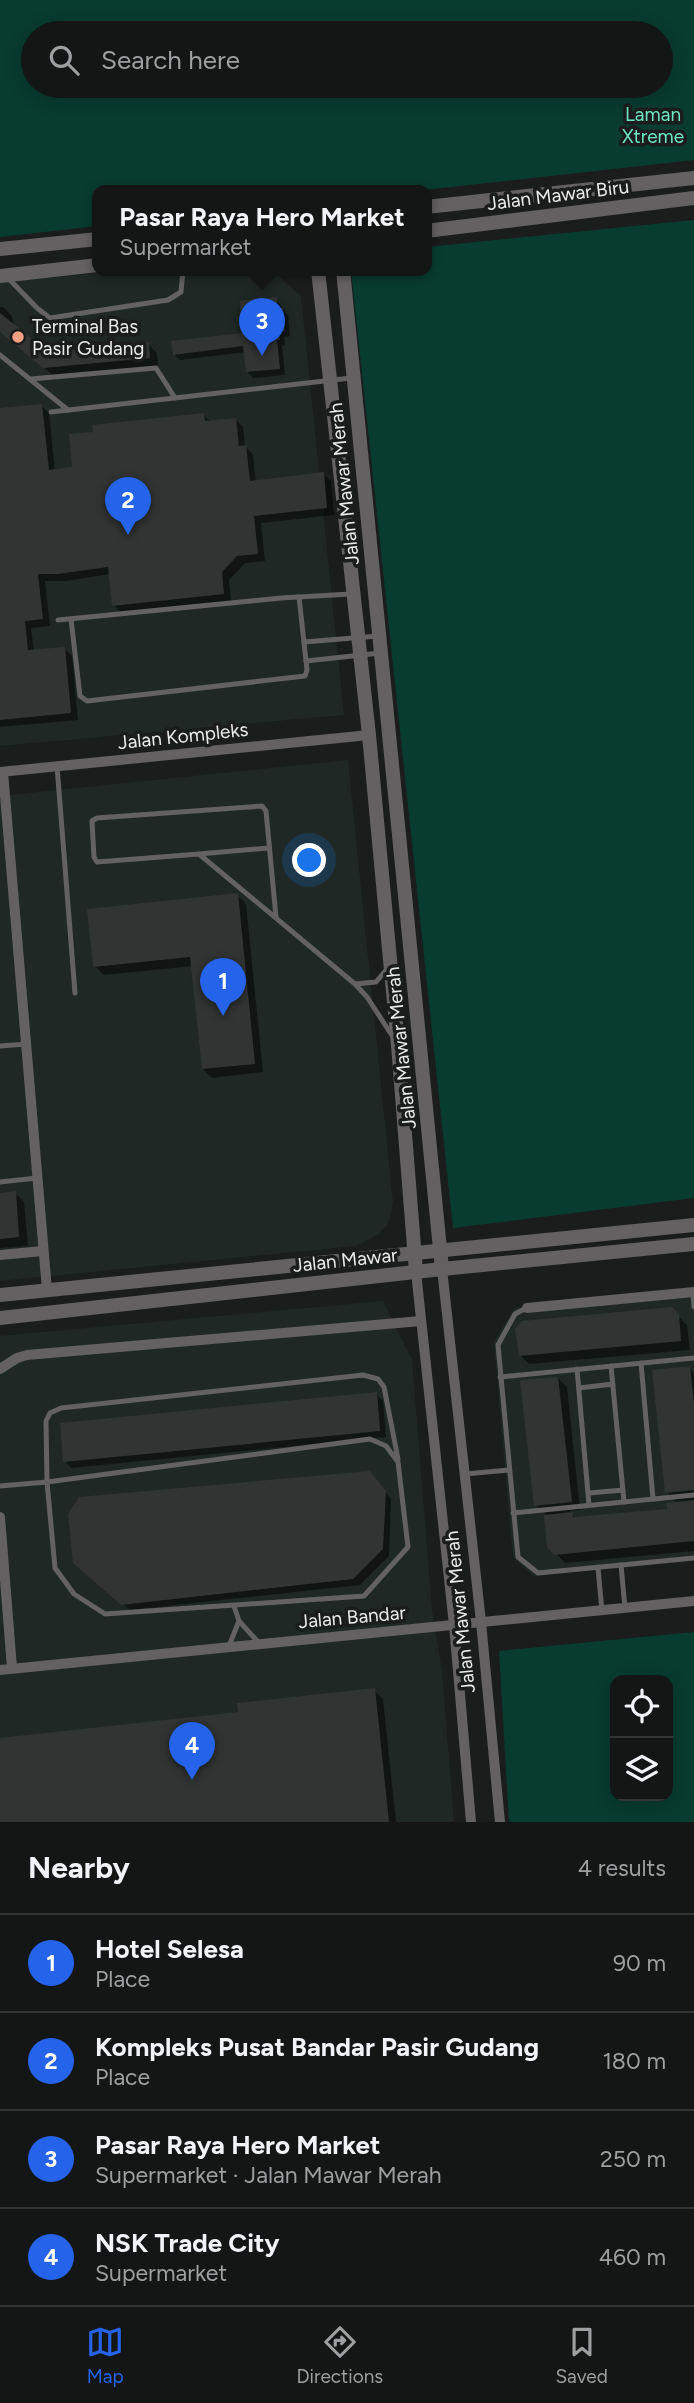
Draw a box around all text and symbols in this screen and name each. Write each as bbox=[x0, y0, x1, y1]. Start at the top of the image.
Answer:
search box bbox=[21, 21, 673, 98]
icon: search bbox=[45, 41, 83, 79]
text: Search here bbox=[101, 44, 240, 76]
park label: Laman Xtreme bbox=[622, 103, 684, 148]
street label: Jalan Mawar Biru bbox=[486, 175, 630, 215]
popup bbox=[92, 185, 432, 276]
text: Pasar Raya Hero Market bbox=[119, 201, 405, 233]
text: Supermarket bbox=[119, 233, 251, 261]
pin: 3 bbox=[239, 298, 285, 356]
place label: Terminal Bas Pasir Gudang bbox=[32, 315, 145, 360]
marker: Terminal Bas Pasir Gudang bbox=[10, 329, 26, 345]
street label: Jalan Mawar Merah bbox=[324, 402, 364, 566]
pin: 2 bbox=[105, 477, 151, 535]
street label: Jalan Kompleks bbox=[117, 718, 250, 754]
your location bbox=[292, 843, 326, 877]
pin: 1 bbox=[200, 958, 246, 1016]
street label: Jalan Mawar Merah bbox=[381, 966, 421, 1130]
street label: Jalan Mawar bbox=[292, 1243, 399, 1277]
street label: Jalan Mawar Merah bbox=[440, 1530, 480, 1694]
street label: Jalan Bandar bbox=[297, 1601, 407, 1633]
map controls bbox=[610, 1675, 673, 1801]
button: locate bbox=[610, 1675, 673, 1738]
pin: 4 bbox=[169, 1722, 215, 1780]
button: layers bbox=[610, 1738, 673, 1801]
text: Nearby bbox=[28, 1849, 130, 1886]
text: 4 results bbox=[578, 1854, 666, 1882]
text: Hotel Selesa bbox=[95, 1933, 244, 1965]
text: 1 bbox=[46, 1949, 56, 1977]
text: 90 m bbox=[613, 1949, 666, 1977]
text: Place bbox=[95, 1965, 150, 1993]
text: Kompleks Pusat Bandar Pasir Gudang bbox=[95, 2031, 539, 2063]
text: 2 bbox=[44, 2047, 58, 2075]
text: 180 m bbox=[602, 2047, 666, 2075]
text: Place bbox=[95, 2063, 150, 2091]
text: Pasar Raya Hero Market bbox=[95, 2129, 380, 2161]
text: 3 bbox=[45, 2145, 57, 2173]
text: 250 m bbox=[600, 2145, 666, 2173]
text: Supermarket · Jalan Mawar Merah bbox=[95, 2161, 442, 2189]
text: NSK Trade City bbox=[95, 2227, 279, 2259]
text: 4 bbox=[44, 2243, 58, 2271]
text: 460 m bbox=[599, 2243, 666, 2271]
text: Supermarket bbox=[95, 2259, 227, 2287]
tab: Map bbox=[86, 2323, 124, 2388]
tab: Directions bbox=[296, 2323, 383, 2388]
tab: Saved bbox=[555, 2323, 608, 2388]

